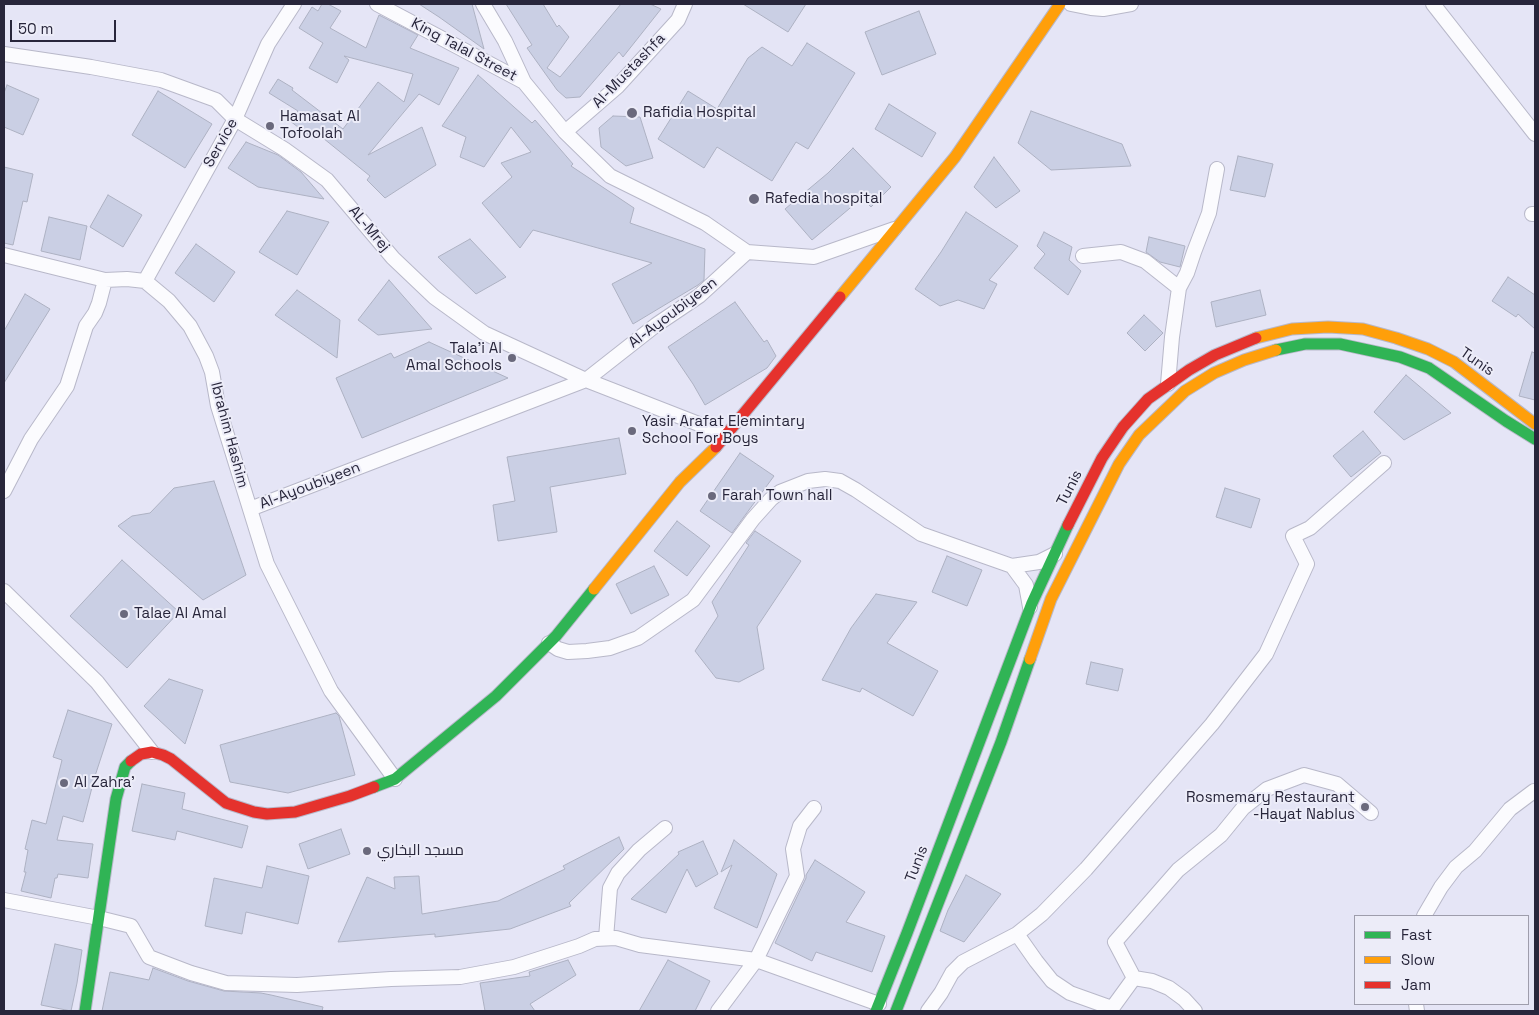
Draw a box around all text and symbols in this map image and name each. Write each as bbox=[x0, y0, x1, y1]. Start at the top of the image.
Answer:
scale bar bbox=[12, 10, 119, 42]
street label: King Talal Street bbox=[408, 15, 520, 85]
text: 50 m bbox=[18, 19, 53, 38]
street label: Al-Mustashfa bbox=[589, 30, 669, 112]
place label: Rafidia Hospital bbox=[643, 104, 756, 122]
marker: Rafidia Hospital bbox=[625, 106, 639, 120]
place label: Hamasat Al Tofoolah bbox=[280, 108, 360, 143]
street label: Service bbox=[200, 115, 242, 171]
marker: Hamasat Al Tofoolah bbox=[264, 120, 276, 132]
place label: Rafedia hospital bbox=[765, 190, 882, 208]
marker: Rafedia hospital bbox=[747, 192, 761, 206]
street label: AL-Mrej bbox=[345, 202, 393, 256]
street label: Al-Ayoubiyeen bbox=[625, 274, 721, 352]
place label: Tala'i Al Amal Schools bbox=[406, 340, 502, 375]
street label: Tunis bbox=[1456, 344, 1498, 380]
marker: Tala'i Al Amal Schools bbox=[506, 352, 518, 364]
street label: Ibrahim Hashim bbox=[206, 380, 252, 490]
place label: Yasir Arafat Elemintary School For Boys bbox=[642, 413, 805, 448]
marker: Yasir Arafat Elemintary School For Boys bbox=[626, 425, 638, 437]
street label: Al-Ayoubiyeen bbox=[257, 459, 363, 513]
street label: Tunis bbox=[1053, 467, 1087, 509]
place label: Farah Town hall bbox=[722, 487, 832, 505]
marker: Farah Town hall bbox=[706, 490, 718, 502]
place label: Talae Al Amal bbox=[134, 605, 227, 623]
marker: Talae Al Amal bbox=[118, 608, 130, 620]
place label: Al Zahra' bbox=[74, 774, 135, 792]
marker: Al Zahra' bbox=[58, 777, 70, 789]
place label: Rosmemary Restaurant -Hayat Nablus bbox=[1186, 789, 1355, 824]
marker: Rosmemary Restaurant -Hayat Nablus bbox=[1359, 801, 1371, 813]
place label: مسجد البخاري bbox=[377, 842, 464, 860]
street label: Tunis bbox=[902, 843, 932, 885]
marker: مسجد البخاري bbox=[361, 845, 373, 857]
legend bbox=[1354, 915, 1529, 1005]
text: Fast bbox=[1401, 925, 1432, 944]
text: Slow bbox=[1401, 950, 1435, 969]
text: Jam bbox=[1401, 975, 1431, 994]

